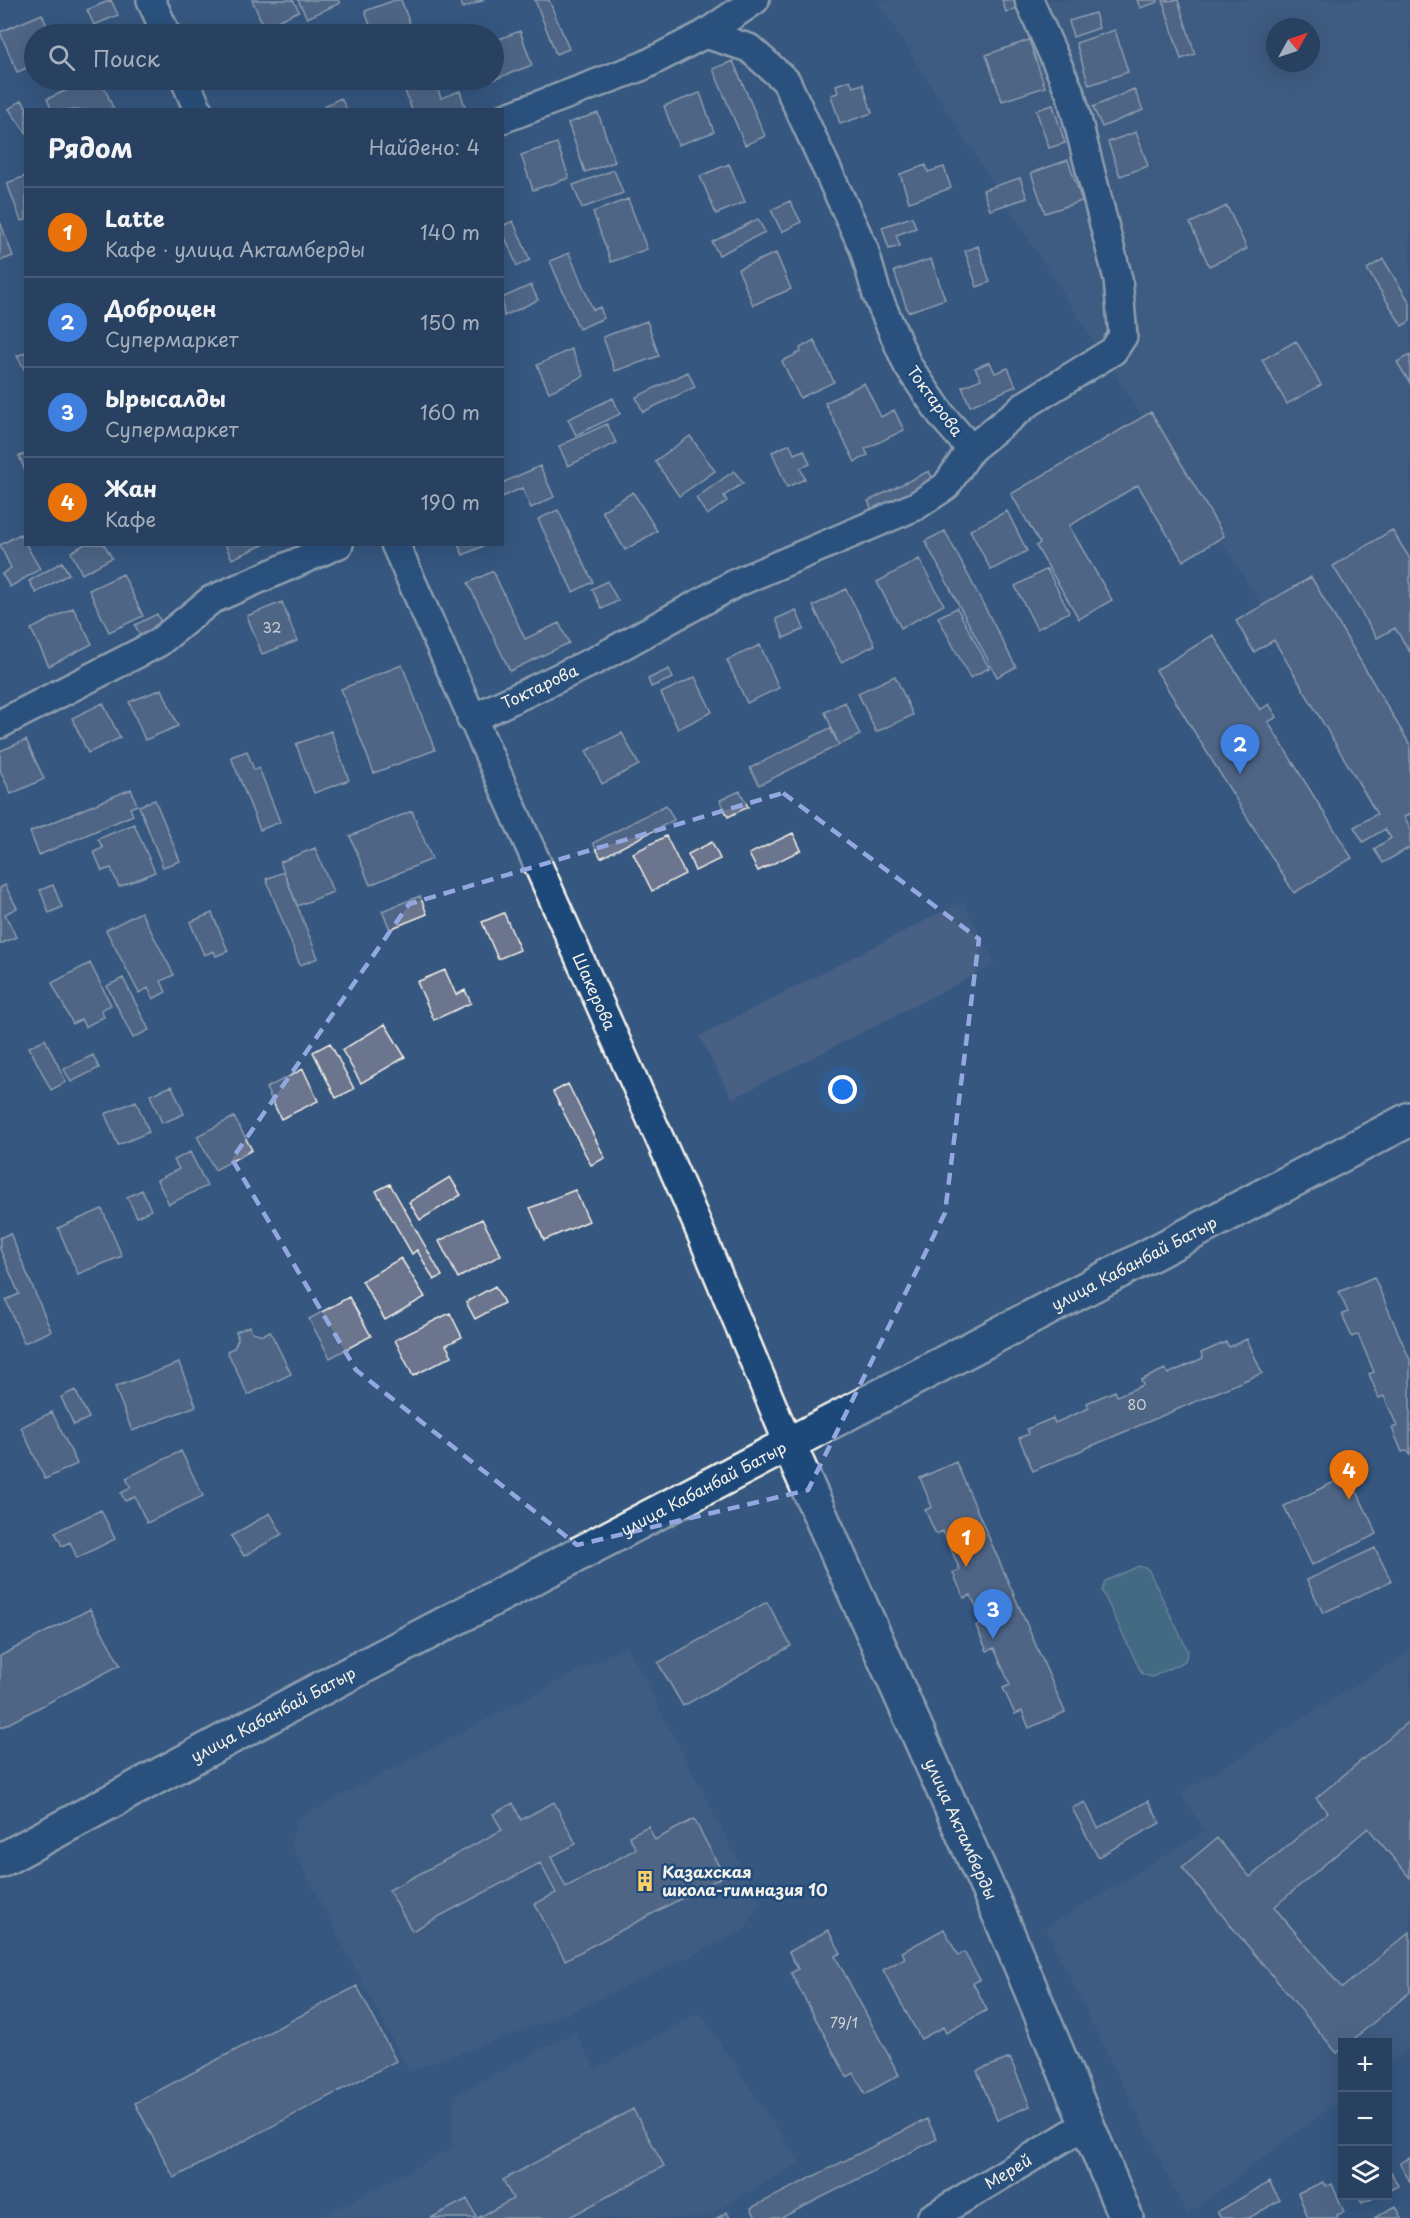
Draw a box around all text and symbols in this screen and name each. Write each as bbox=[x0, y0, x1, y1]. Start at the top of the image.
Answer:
north arrow bbox=[1266, 18, 1320, 72]
search box bbox=[24, 24, 504, 90]
icon: search bbox=[45, 41, 78, 74]
text: Поиск bbox=[93, 41, 160, 74]
text: Рядом bbox=[48, 128, 133, 167]
text: Найдено: 4 bbox=[369, 132, 480, 162]
text: Latte bbox=[105, 201, 165, 234]
text: 1 bbox=[63, 217, 72, 247]
text: 140 m bbox=[420, 217, 480, 247]
text: Кафе · улица Актамберды bbox=[105, 234, 365, 264]
text: Доброцен bbox=[105, 291, 217, 324]
text: 2 bbox=[60, 307, 75, 337]
text: 150 m bbox=[420, 307, 480, 337]
text: Супермаркет bbox=[105, 324, 238, 354]
street label: Токтарова bbox=[902, 360, 970, 441]
text: Ырысалды bbox=[105, 381, 226, 414]
text: 3 bbox=[61, 397, 74, 427]
text: 160 m bbox=[420, 397, 480, 427]
text: Супермаркет bbox=[105, 414, 238, 444]
text: Жан bbox=[105, 471, 157, 504]
text: 4 bbox=[61, 487, 74, 517]
text: 190 m bbox=[421, 487, 480, 517]
text: Кафе bbox=[105, 504, 156, 534]
house number: 32 bbox=[263, 617, 281, 638]
street label: Токтарова bbox=[497, 657, 582, 714]
pin: 2 bbox=[1220, 724, 1260, 774]
street label: Шакерова bbox=[567, 949, 623, 1034]
your location bbox=[828, 1075, 857, 1104]
street label: улица Кабанбай Батыр bbox=[1047, 1209, 1221, 1316]
house number: 80 bbox=[1128, 1394, 1146, 1415]
street label: улица Кабанбай Батыр bbox=[616, 1434, 790, 1541]
pin: 4 bbox=[1330, 1450, 1368, 1500]
pin: 1 bbox=[946, 1518, 986, 1567]
pin: 3 bbox=[974, 1590, 1012, 1639]
street label: улица Кабанбай Батыр bbox=[186, 1660, 360, 1768]
street label: улица Актамберды bbox=[920, 1754, 1004, 1903]
place label: Казахская школа-гимназия 10 bbox=[662, 1859, 828, 1901]
building icon: Казахская школа-гимназия 10 bbox=[633, 1869, 657, 1893]
house number: 79/1 bbox=[830, 2012, 858, 2033]
map controls bbox=[1338, 2038, 1392, 2200]
button: + bbox=[1338, 2038, 1392, 2092]
button: − bbox=[1338, 2092, 1392, 2146]
button: layers bbox=[1338, 2146, 1392, 2200]
street label: Мерей bbox=[979, 2147, 1036, 2194]

